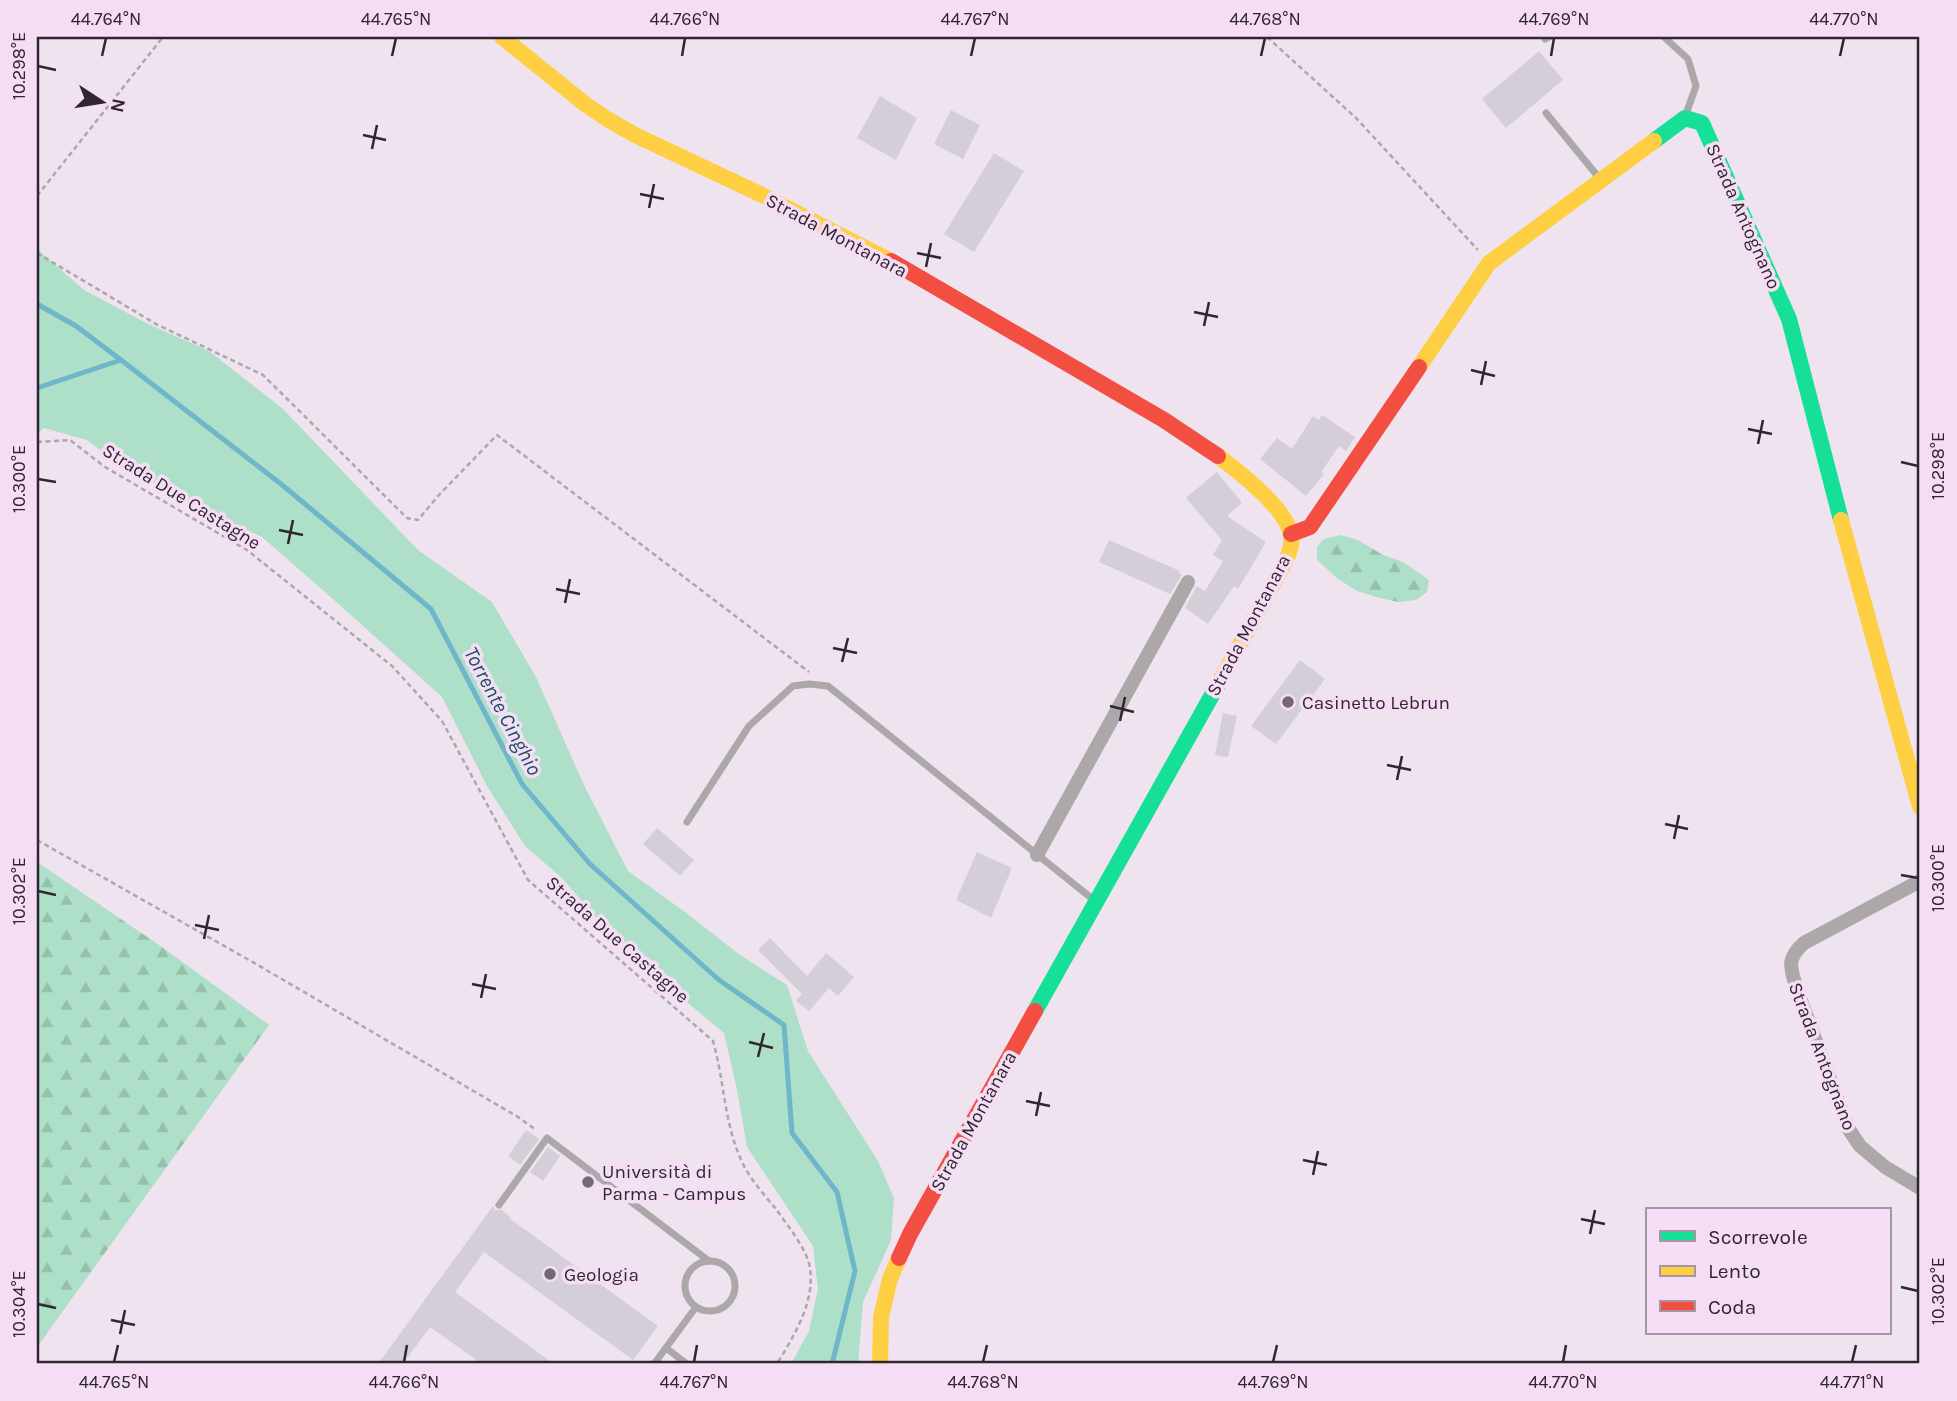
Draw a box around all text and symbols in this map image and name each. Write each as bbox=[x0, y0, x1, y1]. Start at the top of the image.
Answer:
text: 44.764°N bbox=[71, 8, 141, 30]
text: 44.765°N bbox=[361, 8, 431, 30]
text: 44.766°N bbox=[650, 8, 720, 30]
text: 44.767°N bbox=[941, 8, 1009, 30]
text: 44.768°N bbox=[1229, 8, 1301, 30]
text: 44.769°N bbox=[1519, 8, 1589, 30]
text: 44.770°N bbox=[1809, 8, 1879, 30]
text: 10.298°E bbox=[8, 32, 30, 100]
north arrow bbox=[66, 66, 136, 136]
text: N bbox=[105, 96, 130, 114]
street label: Strada Antognano bbox=[1701, 140, 1785, 292]
street label: Strada Montanara bbox=[762, 189, 911, 282]
text: 10.298°E bbox=[1927, 432, 1949, 500]
street label: Strada Due Castagne bbox=[98, 439, 265, 554]
text: 10.300°E bbox=[8, 445, 30, 513]
street label: Strada Montanara bbox=[1202, 551, 1295, 700]
water label: Torrente Cinghio bbox=[459, 643, 547, 780]
place label: Casinetto Lebrun bbox=[1302, 692, 1450, 714]
marker: Casinetto Lebrun bbox=[1280, 694, 1296, 710]
text: 10.300°E bbox=[1927, 844, 1949, 912]
text: 10.302°E bbox=[8, 857, 30, 925]
street label: Strada Due Castagne bbox=[541, 872, 693, 1008]
street label: Strada Antognano bbox=[1784, 979, 1860, 1133]
street label: Strada Montanara bbox=[926, 1047, 1022, 1195]
place label: Università di Parma - Campus bbox=[602, 1161, 746, 1205]
marker: Università di Parma - Campus bbox=[580, 1174, 596, 1190]
legend bbox=[1646, 1208, 1890, 1334]
text: Scorrevole bbox=[1708, 1225, 1808, 1249]
text: 10.302°E bbox=[1927, 1257, 1949, 1325]
text: Lento bbox=[1708, 1259, 1761, 1283]
place label: Geologia bbox=[564, 1264, 639, 1286]
marker: Geologia bbox=[542, 1266, 558, 1282]
text: 10.304°E bbox=[8, 1270, 30, 1338]
text: Coda bbox=[1708, 1295, 1756, 1319]
text: 44.765°N bbox=[79, 1371, 149, 1393]
text: 44.766°N bbox=[369, 1371, 439, 1393]
text: 44.767°N bbox=[660, 1371, 728, 1393]
text: 44.768°N bbox=[947, 1371, 1019, 1393]
text: 44.769°N bbox=[1238, 1371, 1308, 1393]
text: 44.770°N bbox=[1528, 1371, 1598, 1393]
text: 44.771°N bbox=[1820, 1371, 1884, 1393]

